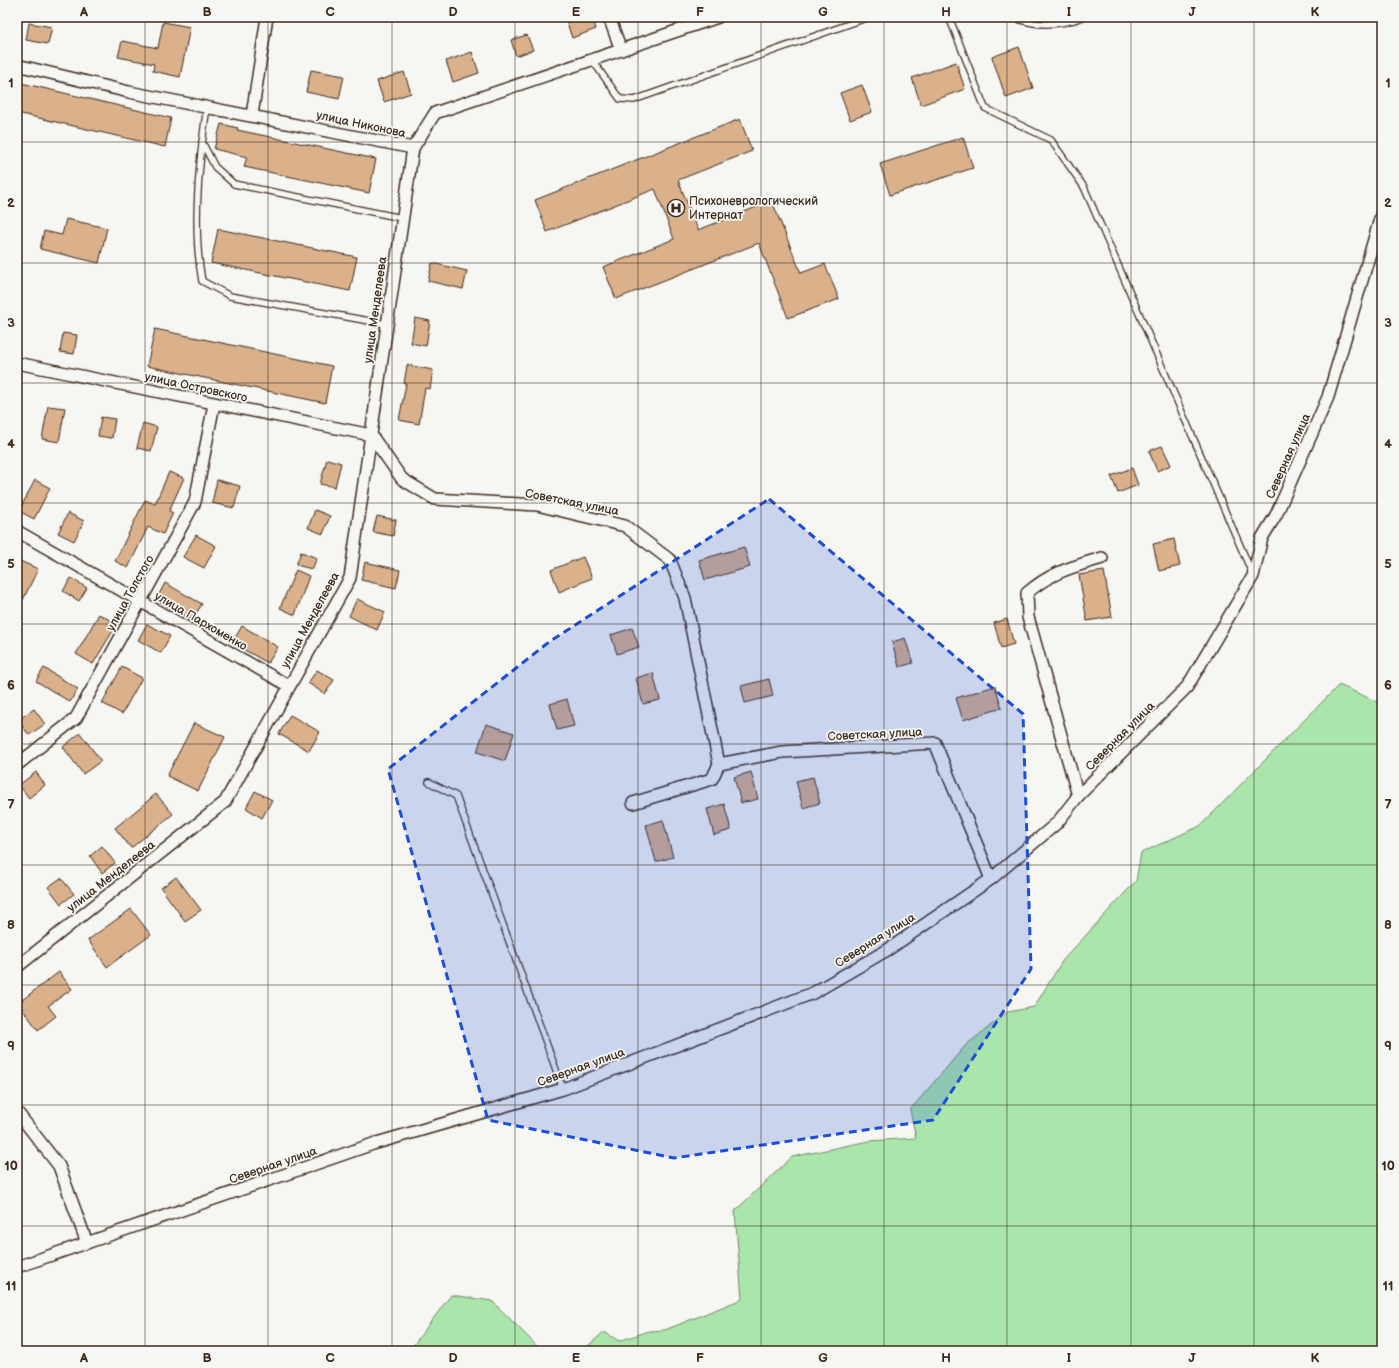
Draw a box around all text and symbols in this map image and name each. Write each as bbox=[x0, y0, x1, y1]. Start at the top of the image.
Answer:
text: A bbox=[79, 4, 88, 20]
text: B bbox=[202, 4, 212, 20]
text: C bbox=[325, 4, 335, 20]
text: D bbox=[448, 4, 458, 20]
text: E bbox=[572, 4, 581, 20]
text: F bbox=[696, 4, 704, 20]
text: G bbox=[818, 4, 828, 20]
text: H bbox=[941, 4, 951, 20]
text: I bbox=[1067, 4, 1071, 20]
text: J bbox=[1188, 4, 1196, 20]
text: K bbox=[1311, 4, 1320, 20]
text: 1 bbox=[8, 75, 14, 91]
text: 1 bbox=[1385, 75, 1391, 91]
street label: улица Никонова bbox=[315, 108, 407, 141]
place label: Психоневрологический Интернат bbox=[689, 194, 818, 223]
text: 2 bbox=[7, 195, 15, 211]
text: 2 bbox=[1384, 195, 1392, 211]
hospital icon: Психоневрологический Интернат bbox=[666, 198, 686, 218]
street label: улица Менделеева bbox=[361, 256, 390, 364]
text: 3 bbox=[7, 315, 15, 331]
text: 3 bbox=[1384, 315, 1392, 331]
street label: улица Островского bbox=[143, 369, 249, 406]
street label: Северная улица bbox=[1263, 411, 1314, 501]
text: 4 bbox=[7, 436, 15, 452]
text: 4 bbox=[1384, 436, 1392, 452]
street label: Советская улица bbox=[524, 486, 620, 519]
street label: улица Толстого bbox=[103, 553, 157, 634]
text: 5 bbox=[7, 556, 15, 572]
text: 5 bbox=[1384, 556, 1392, 572]
street label: улица Менделеева bbox=[278, 570, 343, 671]
street label: улица Пархоменко bbox=[152, 589, 250, 654]
text: 6 bbox=[7, 677, 15, 693]
text: 6 bbox=[1384, 677, 1392, 693]
street label: Северная улица bbox=[1083, 699, 1158, 774]
street label: Советская улица bbox=[827, 725, 923, 744]
text: 7 bbox=[7, 797, 15, 813]
text: 7 bbox=[1384, 797, 1392, 813]
street label: улица Менделеева bbox=[64, 837, 158, 915]
street label: Северная улица bbox=[832, 910, 918, 971]
text: 8 bbox=[7, 917, 15, 933]
text: 8 bbox=[1384, 917, 1392, 933]
text: 9 bbox=[7, 1038, 15, 1054]
text: 9 bbox=[1384, 1038, 1392, 1054]
street label: Северная улица bbox=[536, 1045, 627, 1090]
street label: Северная улица bbox=[227, 1143, 319, 1187]
text: 10 bbox=[4, 1158, 18, 1174]
text: 10 bbox=[1381, 1158, 1395, 1174]
text: 11 bbox=[6, 1278, 16, 1294]
text: 11 bbox=[1383, 1278, 1393, 1294]
text: A bbox=[79, 1350, 88, 1366]
text: B bbox=[202, 1350, 212, 1366]
text: C bbox=[325, 1350, 335, 1366]
text: D bbox=[448, 1350, 458, 1366]
text: E bbox=[572, 1350, 581, 1366]
text: F bbox=[696, 1350, 704, 1366]
text: G bbox=[818, 1350, 828, 1366]
text: H bbox=[941, 1350, 951, 1366]
text: I bbox=[1067, 1350, 1071, 1366]
text: J bbox=[1188, 1350, 1196, 1366]
text: K bbox=[1311, 1350, 1320, 1366]

